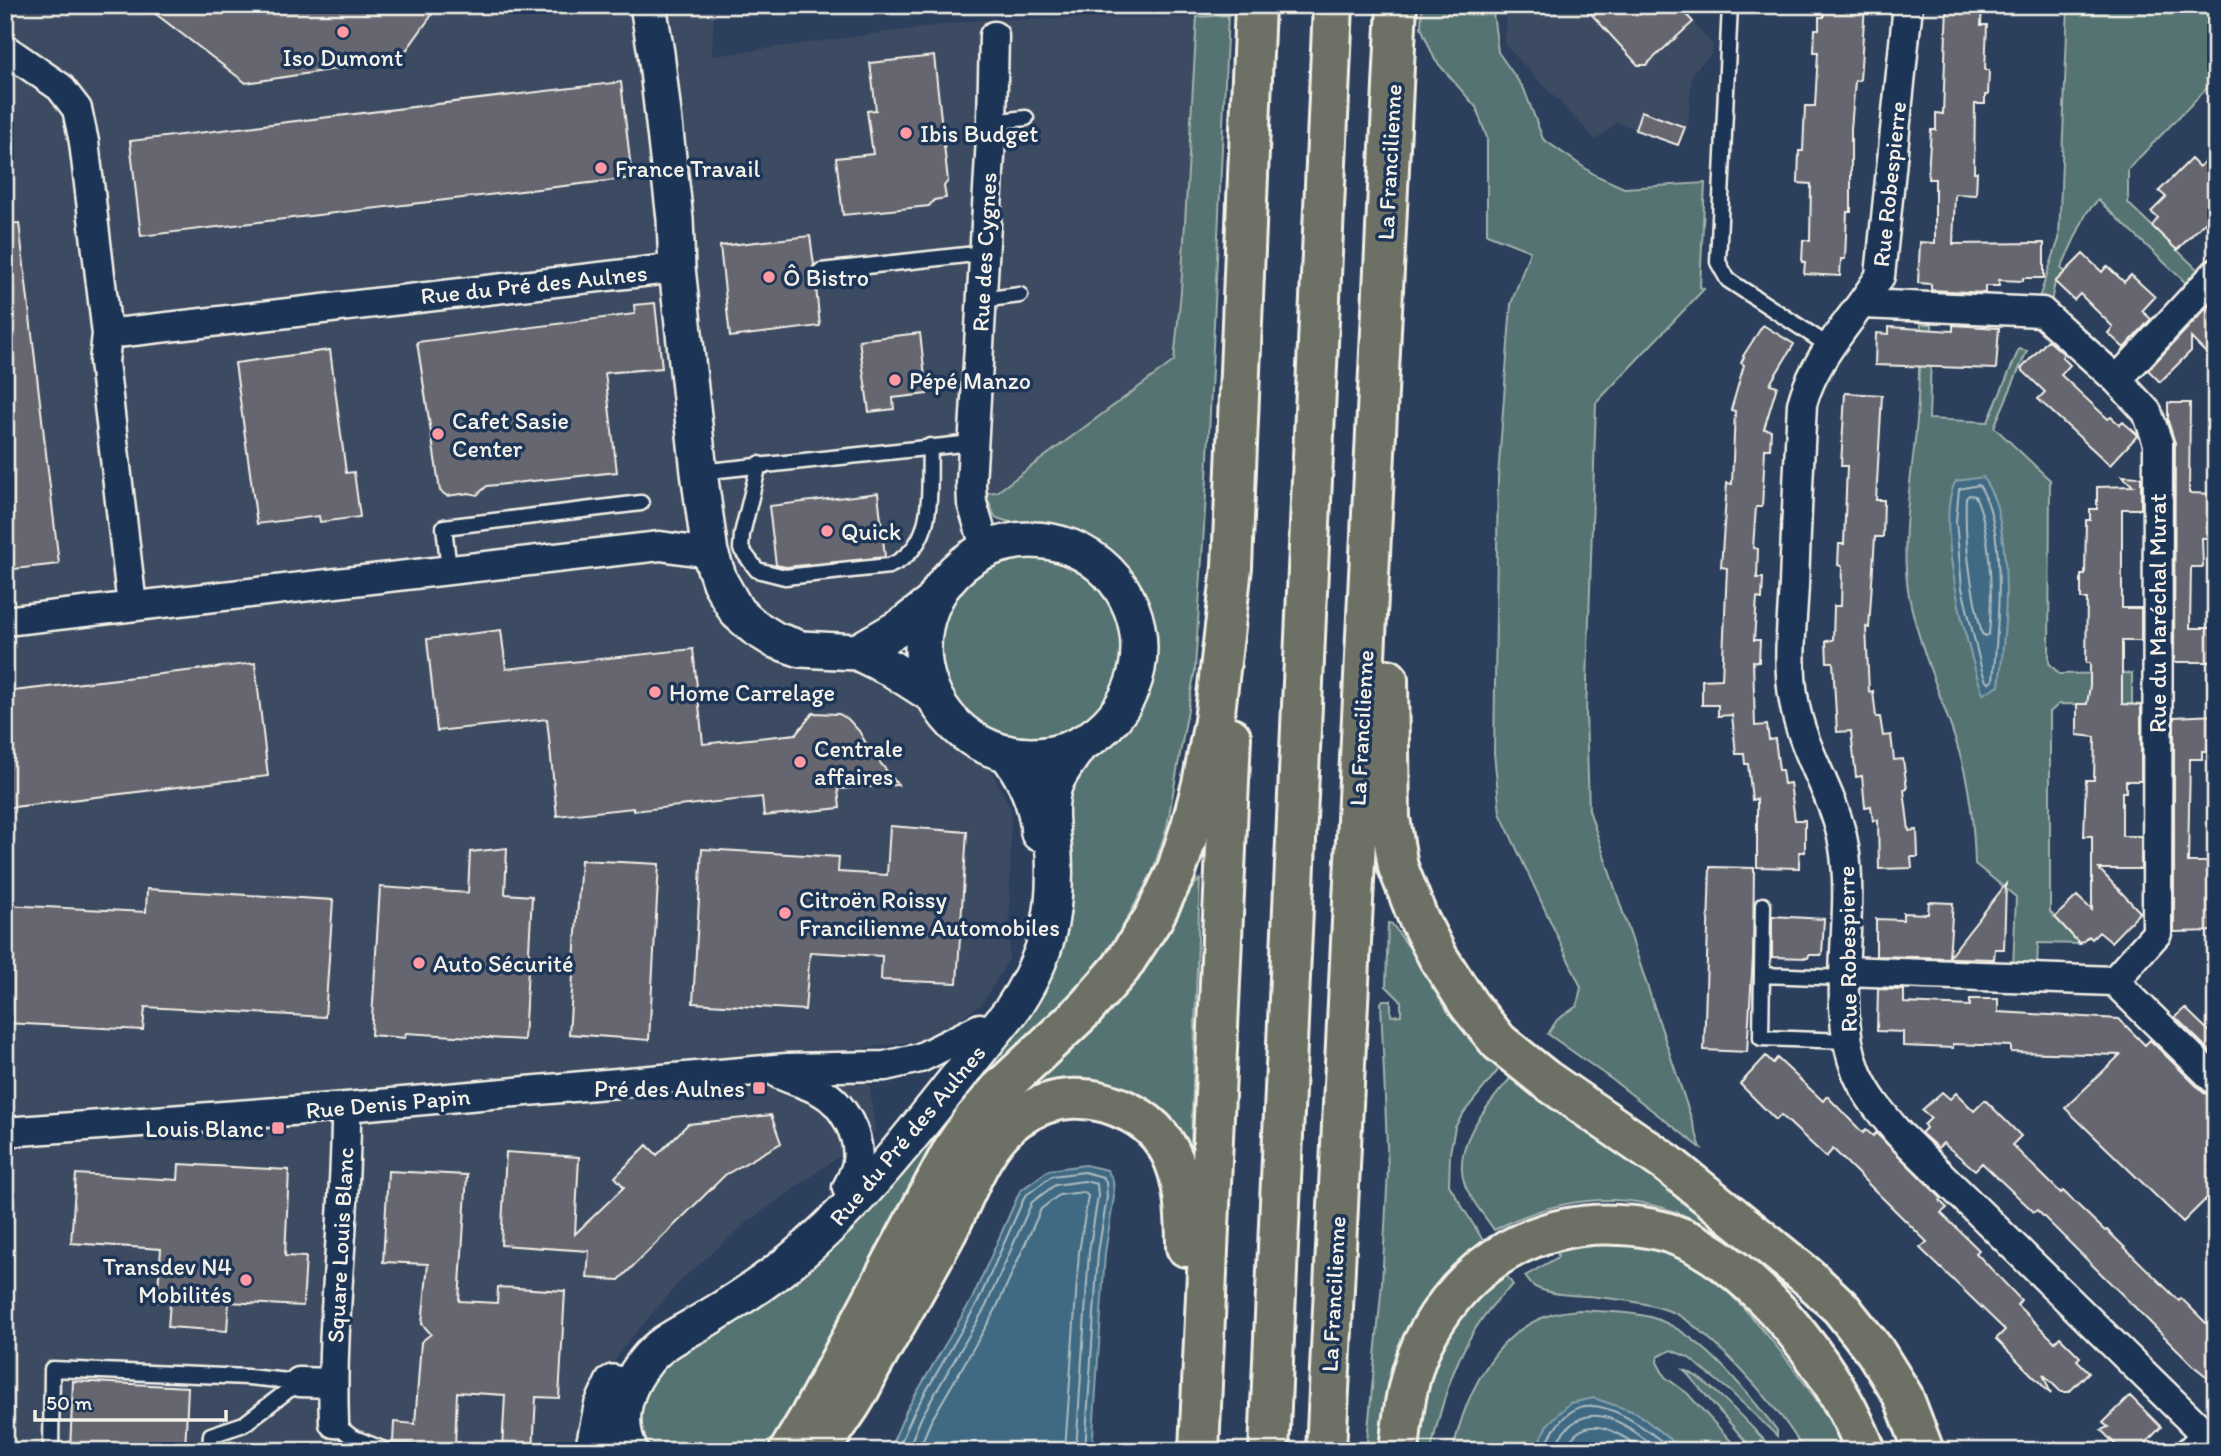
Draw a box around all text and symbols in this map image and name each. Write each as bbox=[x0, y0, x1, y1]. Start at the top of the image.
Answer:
marker: Iso Dumont bbox=[335, 24, 351, 40]
place label: Iso Dumont bbox=[283, 43, 403, 72]
street label: La Francilienne bbox=[1370, 83, 1408, 241]
street label: Rue Robespierre bbox=[1866, 100, 1912, 268]
place label: Ibis Budget bbox=[920, 119, 1038, 148]
marker: Ibis Budget bbox=[898, 125, 914, 141]
place label: France Travail bbox=[615, 154, 760, 183]
marker: France Travail bbox=[593, 160, 609, 176]
street label: Rue des Cygnes bbox=[965, 172, 1003, 332]
street label: Rue du Pré des Aulnes bbox=[419, 258, 649, 310]
place label: Ô Bistro bbox=[783, 263, 869, 292]
marker: Ô Bistro bbox=[761, 269, 777, 285]
place label: Pépé Manzo bbox=[909, 366, 1031, 395]
marker: Pépé Manzo bbox=[887, 372, 903, 388]
place label: Cafet Sasie Center bbox=[452, 406, 569, 463]
marker: Cafet Sasie Center bbox=[430, 426, 446, 442]
street label: Rue du Maréchal Murat bbox=[2143, 493, 2172, 733]
place label: Quick bbox=[841, 517, 901, 546]
marker: Quick bbox=[819, 523, 835, 539]
street label: La Francilienne bbox=[1342, 649, 1380, 807]
place label: Home Carrelage bbox=[669, 678, 835, 707]
marker: Home Carrelage bbox=[647, 684, 663, 700]
place label: Centrale affaires bbox=[814, 734, 903, 791]
marker: Centrale affaires bbox=[792, 754, 808, 770]
street label: Rue Robespierre bbox=[1831, 865, 1863, 1033]
place label: Citroën Roissy Francilienne Automobiles bbox=[799, 885, 1060, 942]
marker: Citroën Roissy Francilienne Automobiles bbox=[777, 905, 793, 921]
place label: Auto Sécurité bbox=[433, 949, 573, 978]
marker: Auto Sécurité bbox=[411, 955, 427, 971]
street label: Rue du Pré des Aulnes bbox=[823, 1038, 991, 1232]
place label: Pré des Aulnes bbox=[594, 1074, 745, 1103]
marker: Pré des Aulnes bbox=[751, 1080, 767, 1096]
street label: Rue Denis Papin bbox=[304, 1081, 472, 1125]
place label: Louis Blanc bbox=[145, 1114, 264, 1143]
marker: Louis Blanc bbox=[270, 1120, 286, 1136]
street label: Square Louis Blanc bbox=[320, 1146, 360, 1344]
street label: La Francilienne bbox=[1314, 1215, 1352, 1373]
place label: Transdev N4 Mobilités bbox=[103, 1252, 232, 1309]
marker: Transdev N4 Mobilités bbox=[238, 1272, 254, 1288]
scale bar bbox=[35, 1379, 226, 1423]
text: 50 m bbox=[46, 1390, 93, 1415]

